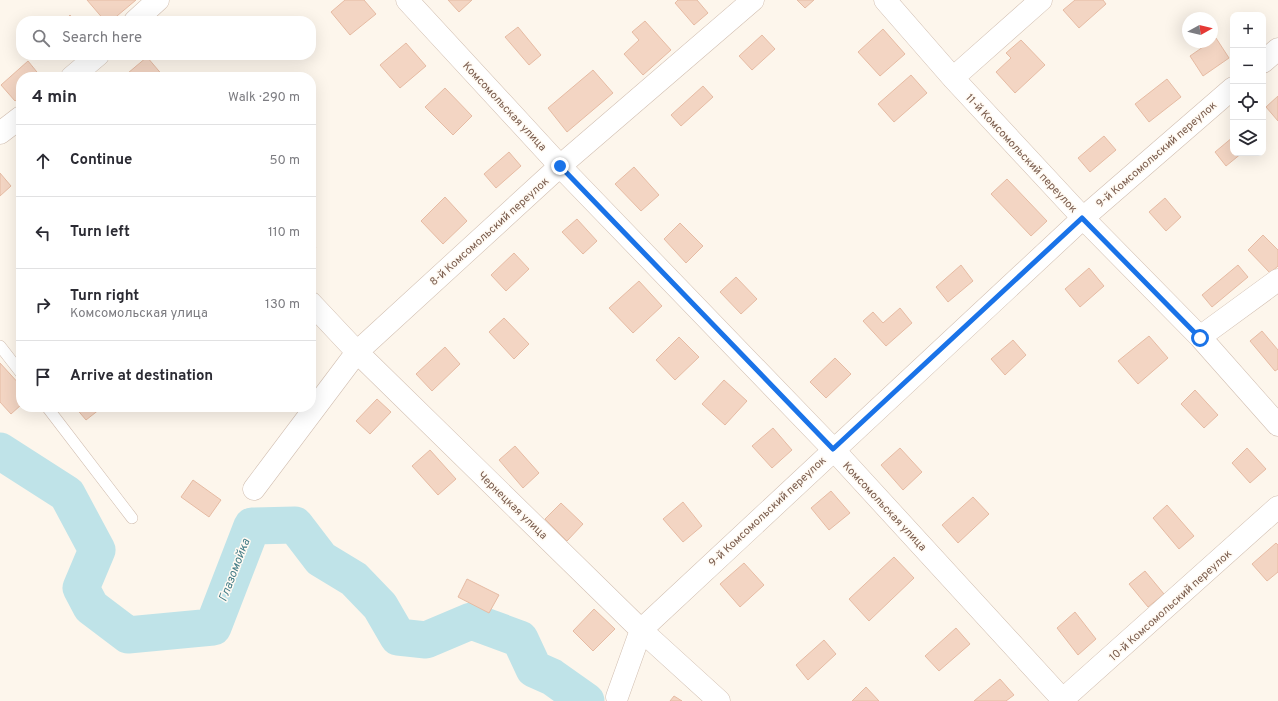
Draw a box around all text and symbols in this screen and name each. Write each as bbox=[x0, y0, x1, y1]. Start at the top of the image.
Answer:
north arrow bbox=[1182, 12, 1218, 48]
map controls bbox=[1230, 12, 1266, 156]
button: + bbox=[1230, 12, 1266, 48]
search box bbox=[16, 16, 316, 60]
icon: search bbox=[30, 27, 52, 49]
text: Search here bbox=[62, 29, 142, 48]
button: − bbox=[1230, 48, 1266, 84]
street label: Комсомольская улица bbox=[459, 59, 549, 154]
button: locate bbox=[1230, 84, 1266, 120]
text: 4 min bbox=[32, 87, 77, 109]
text: Walk · 290 m bbox=[228, 90, 300, 106]
street label: 11-й Комсомольский переулок bbox=[962, 91, 1080, 216]
street label: 9-й Комсомольский переулок bbox=[1093, 98, 1220, 211]
button: layers bbox=[1230, 120, 1266, 156]
icon: ahead bbox=[32, 150, 54, 172]
text: Continue bbox=[70, 151, 132, 170]
text: 50 m bbox=[270, 153, 300, 169]
route end bbox=[551, 157, 569, 175]
street label: 8-й Комсомольский переулок bbox=[427, 174, 552, 289]
icon: left bbox=[32, 222, 54, 244]
text: Turn left bbox=[70, 223, 130, 242]
text: 110 m bbox=[268, 225, 300, 241]
text: Turn right bbox=[70, 287, 139, 306]
icon: right bbox=[32, 294, 54, 316]
text: 130 m bbox=[265, 297, 300, 313]
text: Комсомольская улица bbox=[70, 306, 208, 322]
route start bbox=[1191, 329, 1209, 347]
icon: arrive bbox=[32, 366, 54, 388]
text: Arrive at destination bbox=[70, 367, 213, 386]
street label: 9-й Комсомольский переулок bbox=[706, 454, 829, 570]
street label: Комсомольская улица bbox=[839, 459, 929, 554]
street label: Чернецкая улица bbox=[474, 469, 550, 543]
water label: Глазомойка bbox=[216, 536, 255, 604]
street label: 10-й Комсомольский переулок bbox=[1106, 547, 1235, 665]

